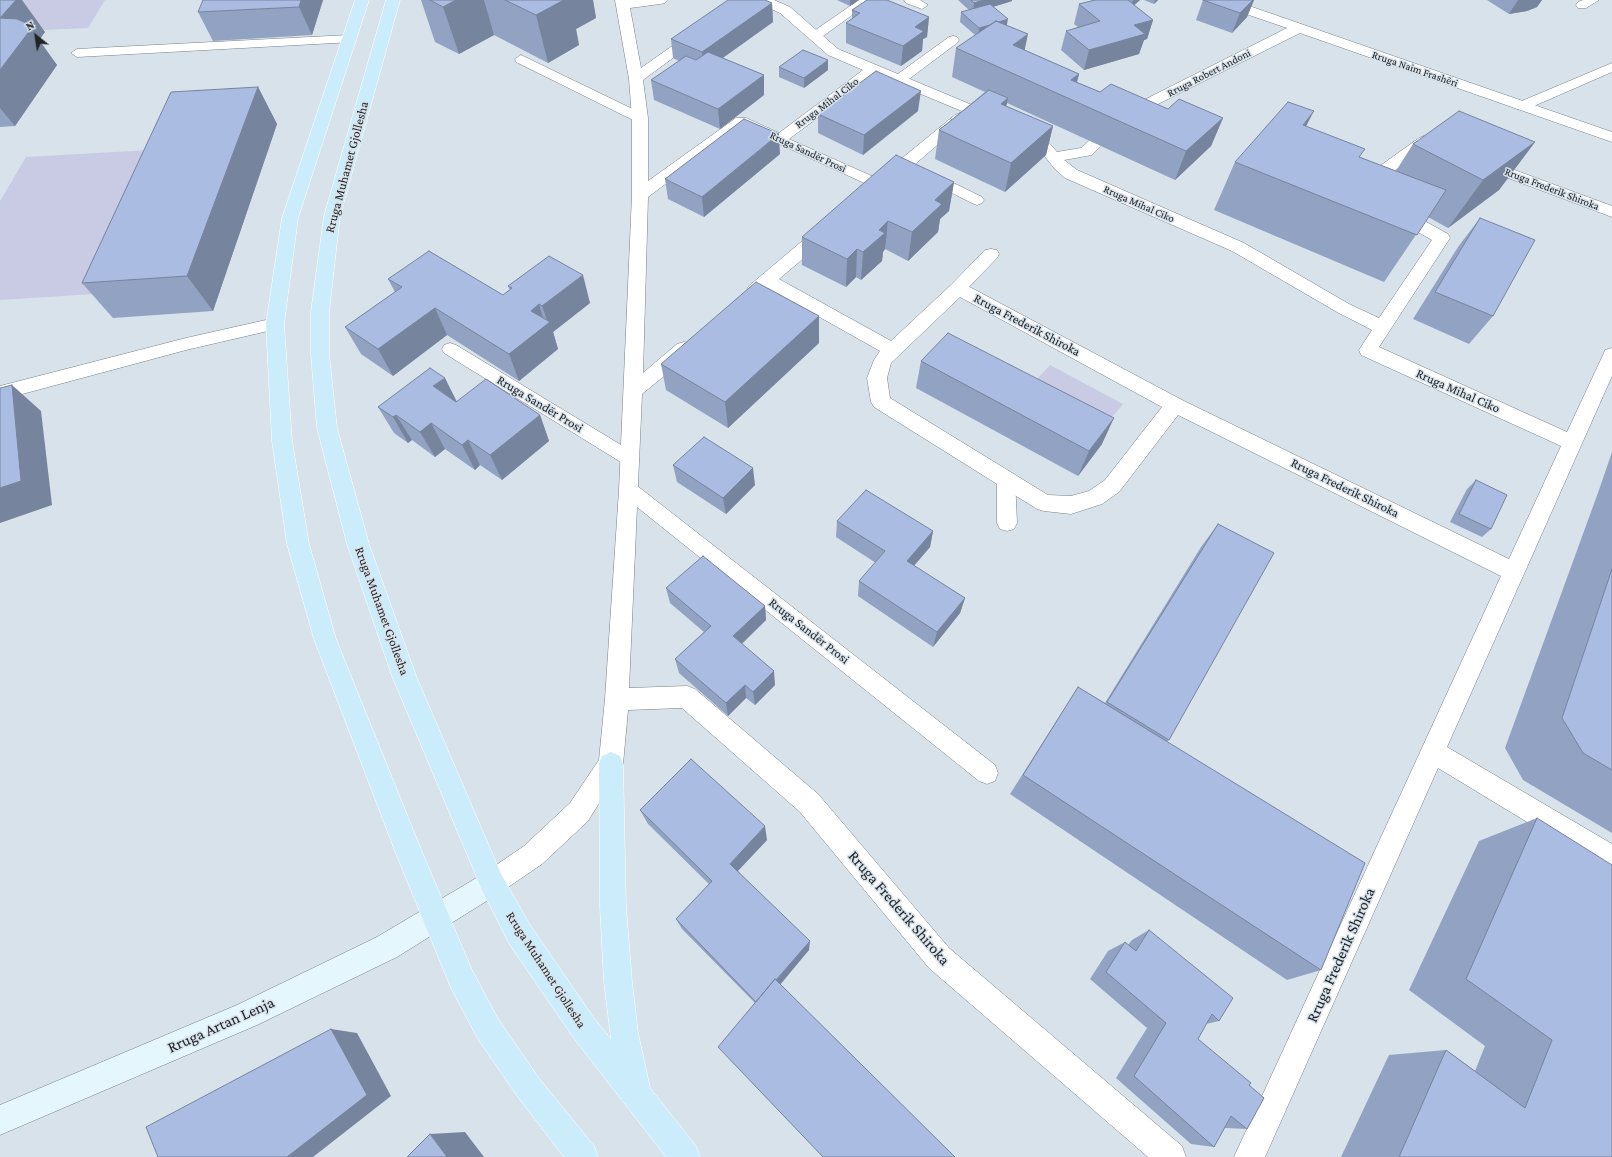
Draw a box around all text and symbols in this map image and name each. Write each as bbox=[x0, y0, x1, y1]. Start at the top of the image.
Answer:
north arrow bbox=[16, 16, 56, 56]
text: N bbox=[24, 19, 36, 33]
street label: Rruga Robert Andoni bbox=[1165, 46, 1253, 100]
street label: Rruga Naim Frashëri bbox=[1370, 48, 1460, 90]
street label: Rruga Mihal Ciko bbox=[793, 75, 861, 131]
street label: Rruga Muhamet Gjollesha bbox=[322, 100, 372, 234]
street label: Rruga Sandër Prosi bbox=[768, 129, 848, 175]
street label: Rruga Frederik Shiroka bbox=[1503, 165, 1601, 213]
street label: Rruga Mihal Ciko bbox=[1102, 182, 1176, 226]
street label: Rruga Frederik Shiroka bbox=[971, 290, 1083, 360]
street label: Rruga Mihal Ciko bbox=[1414, 366, 1502, 416]
street label: Rruga Sandër Prosi bbox=[494, 372, 586, 436]
street label: Rruga Frederik Shiroka bbox=[1288, 455, 1402, 521]
street label: Rruga Muhamet Gjollesha bbox=[351, 545, 413, 677]
street label: Rruga Sandër Prosi bbox=[766, 595, 852, 667]
street label: Rruga Frederik Shiroka bbox=[844, 847, 954, 969]
street label: Rruga Frederik Shiroka bbox=[1303, 885, 1379, 1025]
street label: Rruga Muhamet Gjollesha bbox=[503, 909, 589, 1031]
street label: Rruga Artan Lenja bbox=[165, 993, 277, 1057]

